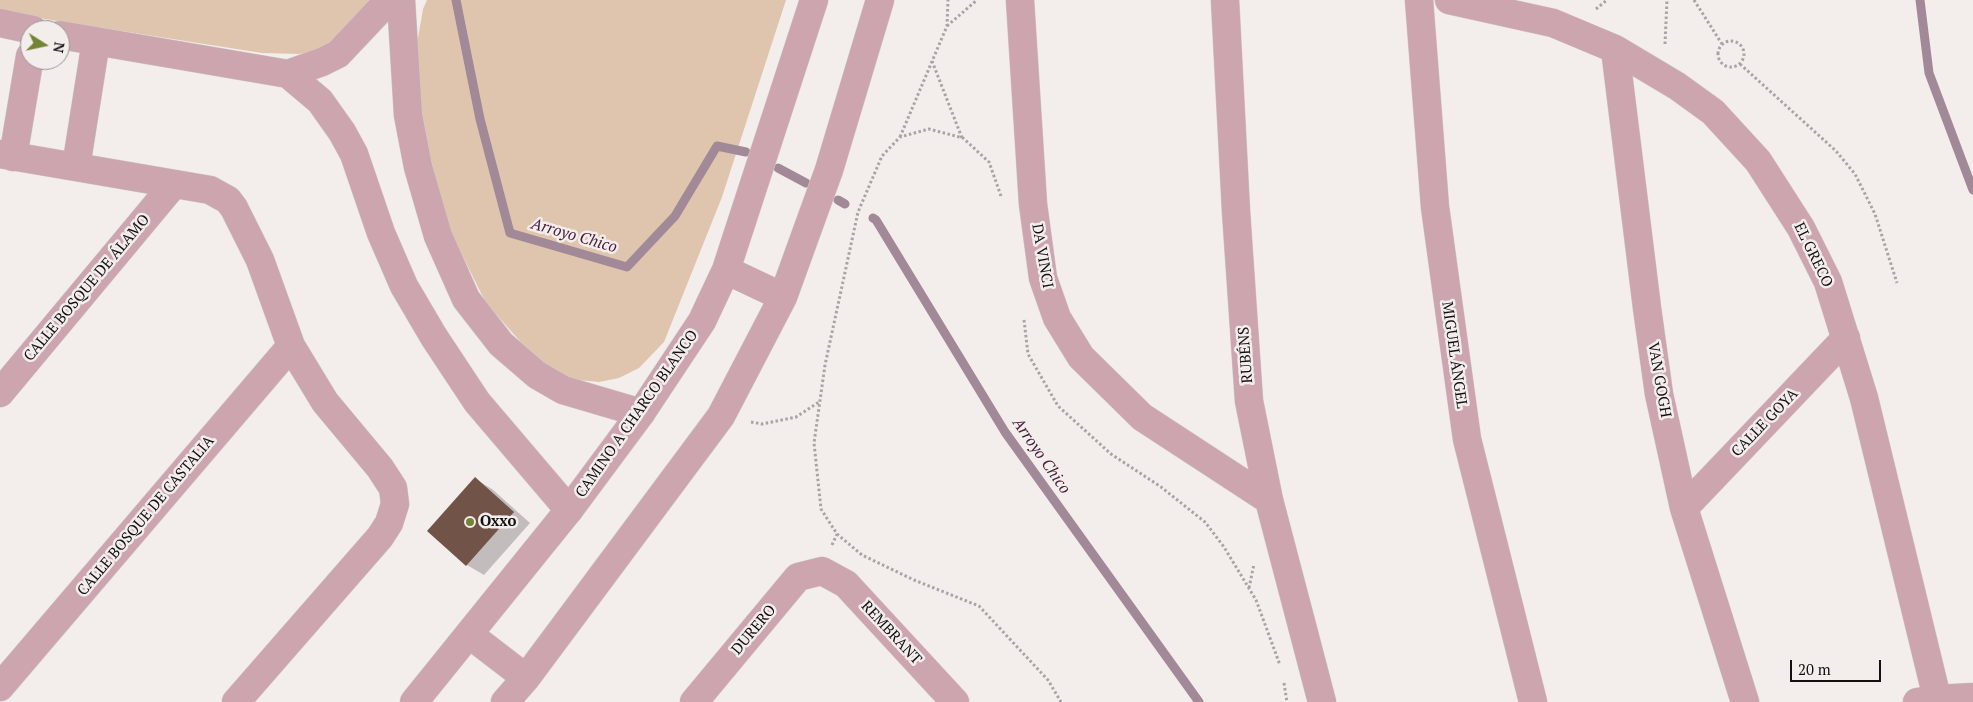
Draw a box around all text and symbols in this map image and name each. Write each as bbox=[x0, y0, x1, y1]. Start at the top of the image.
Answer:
north arrow bbox=[20, 20, 70, 70]
text: N bbox=[49, 41, 70, 54]
street label: CALLE BOSQUE DE ÁLAMO bbox=[20, 211, 154, 365]
water label: Arroyo Chico bbox=[529, 215, 619, 257]
street label: EL GRECO bbox=[1790, 220, 1836, 290]
street label: DA VINCI bbox=[1027, 222, 1057, 290]
street label: MIGUEL ÁNGEL bbox=[1438, 300, 1470, 410]
street label: RUBÉNS bbox=[1235, 326, 1257, 384]
street label: CAMINO A CHARCO BLANCO bbox=[572, 327, 702, 501]
street label: VAN GOGH bbox=[1644, 341, 1674, 419]
street label: CALLE GOYA bbox=[1728, 385, 1802, 461]
water label: Arroyo Chico bbox=[1008, 414, 1074, 498]
street label: CALLE BOSQUE DE CASTALIA bbox=[74, 432, 218, 600]
place label: Oxxo bbox=[480, 513, 516, 531]
marker: Oxxo bbox=[464, 516, 476, 528]
street label: REMBRANT bbox=[857, 597, 925, 669]
street label: DURERO bbox=[728, 602, 780, 658]
scale bar bbox=[1793, 650, 1884, 682]
text: 20 m bbox=[1798, 659, 1831, 679]

